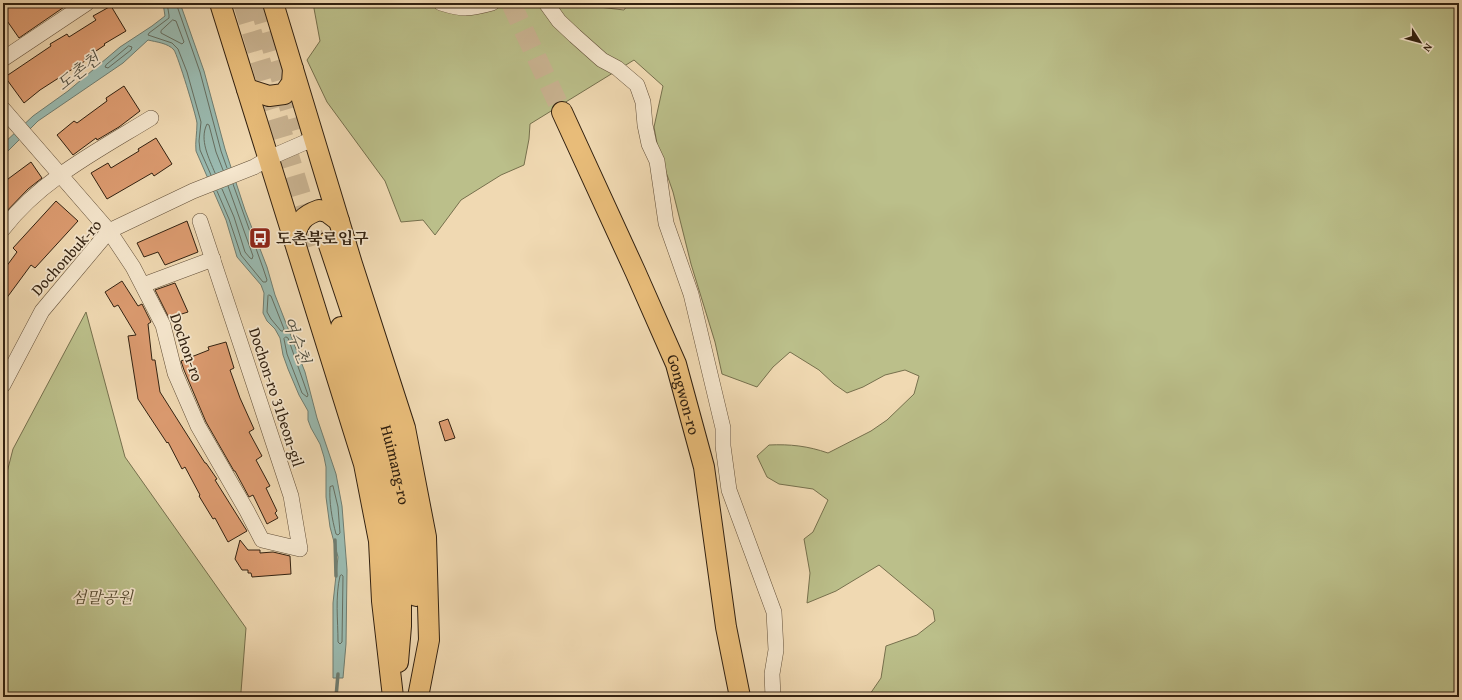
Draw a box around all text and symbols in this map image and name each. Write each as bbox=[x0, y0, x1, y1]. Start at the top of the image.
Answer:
north arrow bbox=[1400, 22, 1440, 62]
text: N bbox=[1419, 40, 1437, 56]
water label: 도촌천 bbox=[51, 45, 106, 96]
street label: Dochonbuk-ro bbox=[25, 213, 107, 301]
bus stop icon: 도촌북로입구 bbox=[247, 225, 273, 251]
place label: 도촌북로입구 bbox=[276, 226, 369, 250]
street label: Dochon-ro bbox=[164, 310, 210, 384]
water label: 여수천 bbox=[276, 313, 318, 369]
street label: Dochon-ro 31beon-gil bbox=[243, 324, 311, 470]
street label: Gongwon-ro bbox=[661, 350, 707, 437]
street label: Huimang-ro bbox=[375, 422, 417, 507]
park label: 섬말공원 bbox=[71, 585, 134, 609]

